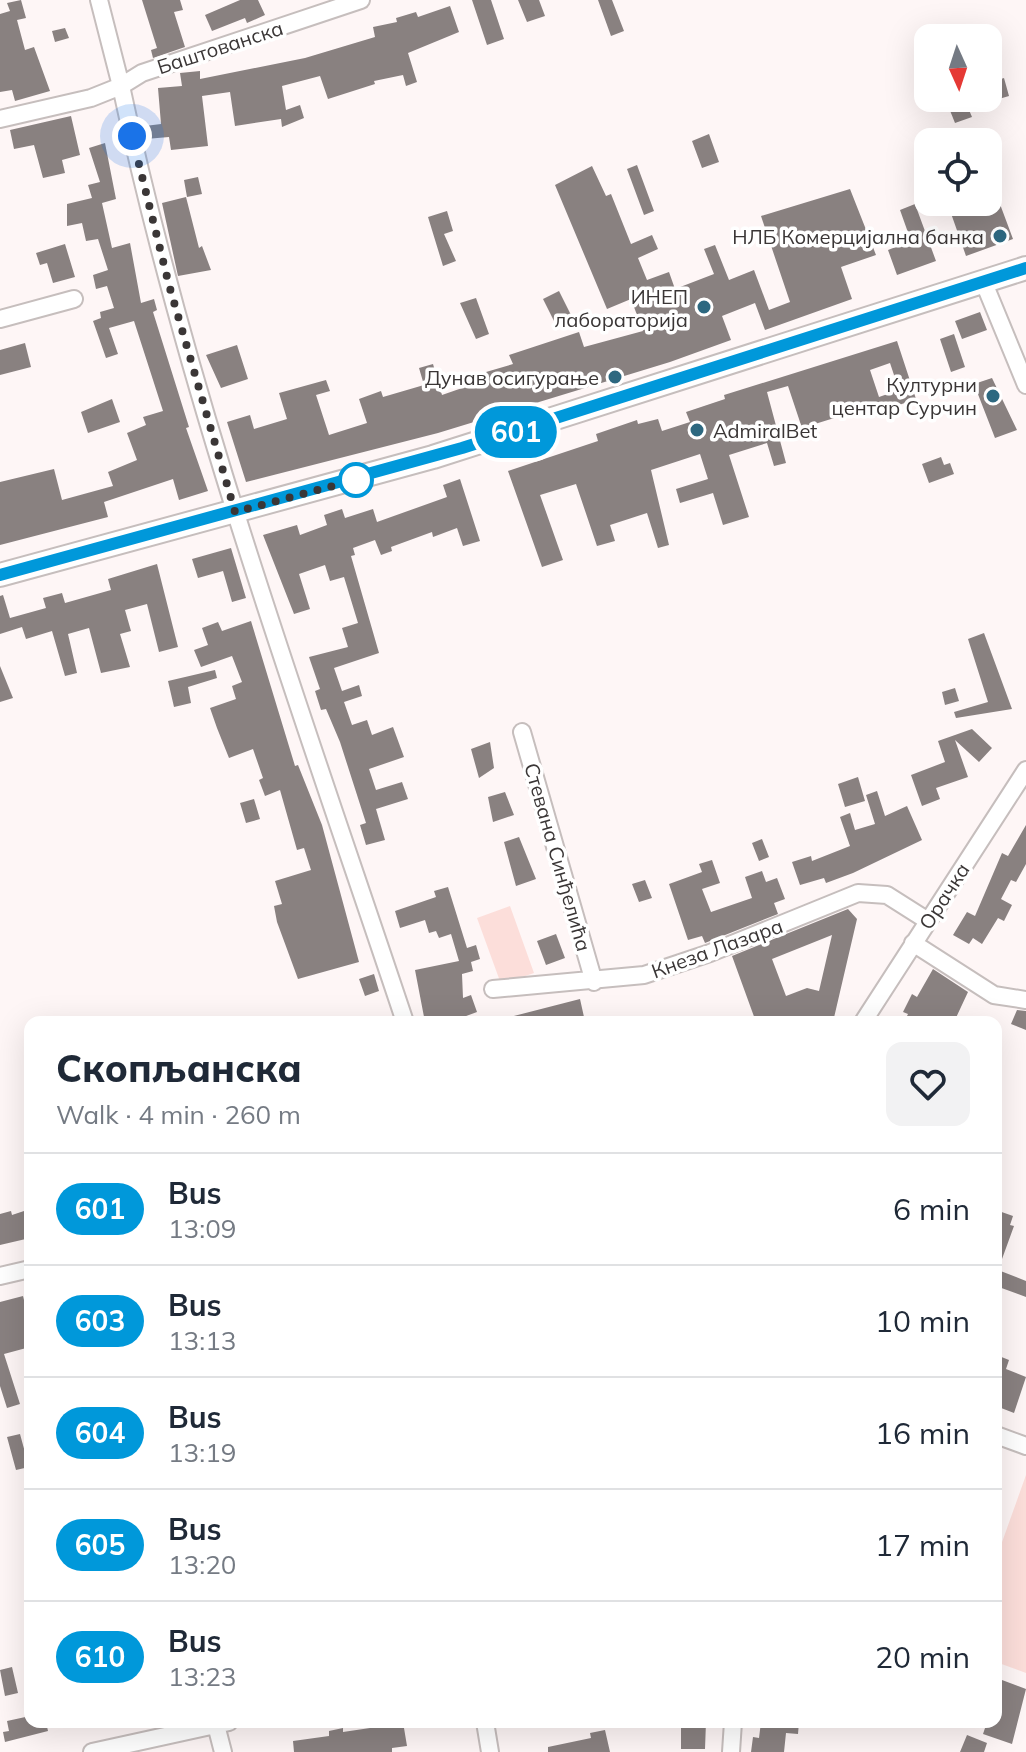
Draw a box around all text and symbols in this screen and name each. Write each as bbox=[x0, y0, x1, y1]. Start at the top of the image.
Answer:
street label: Баштованска bbox=[154, 15, 286, 79]
north arrow bbox=[914, 24, 1002, 112]
map controls bbox=[914, 24, 1002, 216]
your location bbox=[112, 116, 152, 156]
button: locate bbox=[914, 128, 1002, 216]
place label: НЛБ Комерцијална банка bbox=[732, 224, 984, 249]
marker: НЛБ Комерцијална банка bbox=[991, 227, 1009, 245]
place label: ИНЕП лабораторија bbox=[554, 284, 688, 332]
marker: ИНЕП лабораторија bbox=[695, 298, 713, 316]
place label: Дунав осигурање bbox=[425, 365, 599, 390]
marker: Дунав осигурање bbox=[606, 368, 624, 386]
place label: Културни центар Сурчин bbox=[832, 372, 977, 420]
marker: Културни центар Сурчин bbox=[984, 387, 1002, 405]
line badge: 601 bbox=[470, 406, 562, 458]
text: 601 bbox=[491, 414, 541, 449]
place label: AdmiralBet bbox=[713, 418, 817, 443]
marker: AdmiralBet bbox=[688, 421, 706, 439]
unlabelled marker bbox=[339, 463, 373, 497]
street label: Стевана Синђелића bbox=[519, 760, 597, 954]
street label: Орачка bbox=[913, 858, 975, 934]
street label: Кнеза Лазара bbox=[648, 913, 786, 983]
button: heart bbox=[886, 1042, 970, 1126]
text: Скопљанска bbox=[56, 1044, 302, 1092]
text: Walk · 4 min · 260 m bbox=[56, 1098, 301, 1131]
text: Bus bbox=[168, 1174, 222, 1212]
text: 6 min bbox=[893, 1190, 970, 1228]
text: 601 bbox=[75, 1191, 125, 1226]
text: 13:09 bbox=[168, 1212, 236, 1245]
text: Bus bbox=[168, 1286, 222, 1324]
text: 10 min bbox=[875, 1302, 970, 1340]
text: 603 bbox=[75, 1303, 125, 1338]
text: 13:13 bbox=[168, 1324, 236, 1357]
text: Bus bbox=[168, 1398, 222, 1436]
text: 16 min bbox=[875, 1414, 970, 1452]
text: 604 bbox=[75, 1415, 125, 1450]
text: 13:19 bbox=[168, 1436, 236, 1469]
text: Bus bbox=[168, 1510, 222, 1548]
text: 17 min bbox=[875, 1526, 970, 1564]
text: 605 bbox=[75, 1527, 125, 1562]
text: 13:20 bbox=[168, 1548, 236, 1581]
text: Bus bbox=[168, 1622, 222, 1660]
text: 20 min bbox=[875, 1638, 970, 1676]
text: 610 bbox=[75, 1639, 125, 1674]
text: 13:23 bbox=[168, 1660, 236, 1693]

